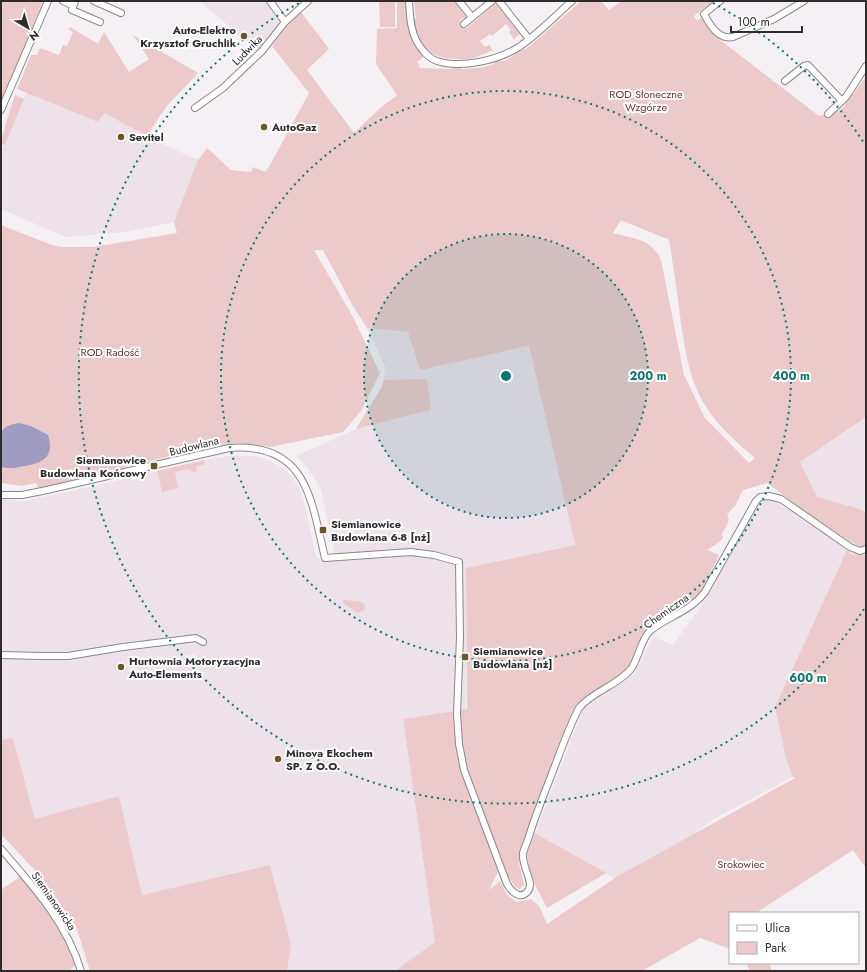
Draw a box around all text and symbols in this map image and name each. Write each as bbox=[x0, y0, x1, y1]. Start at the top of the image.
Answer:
north arrow bbox=[8, 8, 48, 48]
scale bar bbox=[731, 8, 802, 34]
text: 100 m bbox=[737, 13, 770, 31]
place label: Auto-Elektro Krzysztof Gruchlik bbox=[140, 22, 237, 51]
text: N bbox=[26, 27, 43, 45]
street label: Ludwika bbox=[228, 31, 266, 69]
marker: Auto-Elektro Krzysztof Gruchlik bbox=[239, 31, 249, 41]
park label: ROD Słoneczne Wzgórze bbox=[609, 86, 683, 115]
place label: AutoGaz bbox=[271, 119, 317, 135]
marker: AutoGaz bbox=[259, 122, 269, 132]
place label: Sevitel bbox=[129, 129, 164, 145]
marker: Sevitel bbox=[116, 132, 126, 142]
park label: ROD Radość bbox=[80, 344, 140, 360]
text: 200 m bbox=[629, 367, 667, 385]
text: 400 m bbox=[772, 367, 810, 385]
centre of rings bbox=[499, 369, 513, 383]
street label: Budowlana bbox=[168, 432, 220, 460]
place label: Siemianowice Budowlana Końcowy bbox=[40, 452, 146, 481]
marker: Siemianowice Budowlana Końcowy bbox=[149, 461, 159, 471]
place label: Siemianowice Budowlana 6-8 [nż] bbox=[331, 516, 431, 545]
marker: Siemianowice Budowlana 6-8 [nż] bbox=[318, 525, 328, 535]
street label: Chemiczna bbox=[640, 590, 692, 632]
place label: Siemianowice Budowlana [nż] bbox=[473, 643, 553, 672]
marker: Siemianowice Budowlana [nż] bbox=[460, 652, 470, 662]
place label: Hurtownia Motoryzacyjna Auto-Elements bbox=[128, 653, 261, 682]
marker: Hurtownia Motoryzacyjna Auto-Elements bbox=[116, 662, 126, 672]
text: 600 m bbox=[789, 669, 827, 687]
place label: Minova Ekochem SP. Z O.O. bbox=[286, 745, 373, 774]
marker: Minova Ekochem SP. Z O.O. bbox=[273, 754, 283, 764]
park label: Srokowiec bbox=[717, 856, 765, 872]
street label: Siemianowicka bbox=[28, 868, 80, 934]
legend bbox=[729, 912, 859, 964]
text: Ulica bbox=[765, 919, 790, 937]
text: Park bbox=[765, 939, 787, 957]

